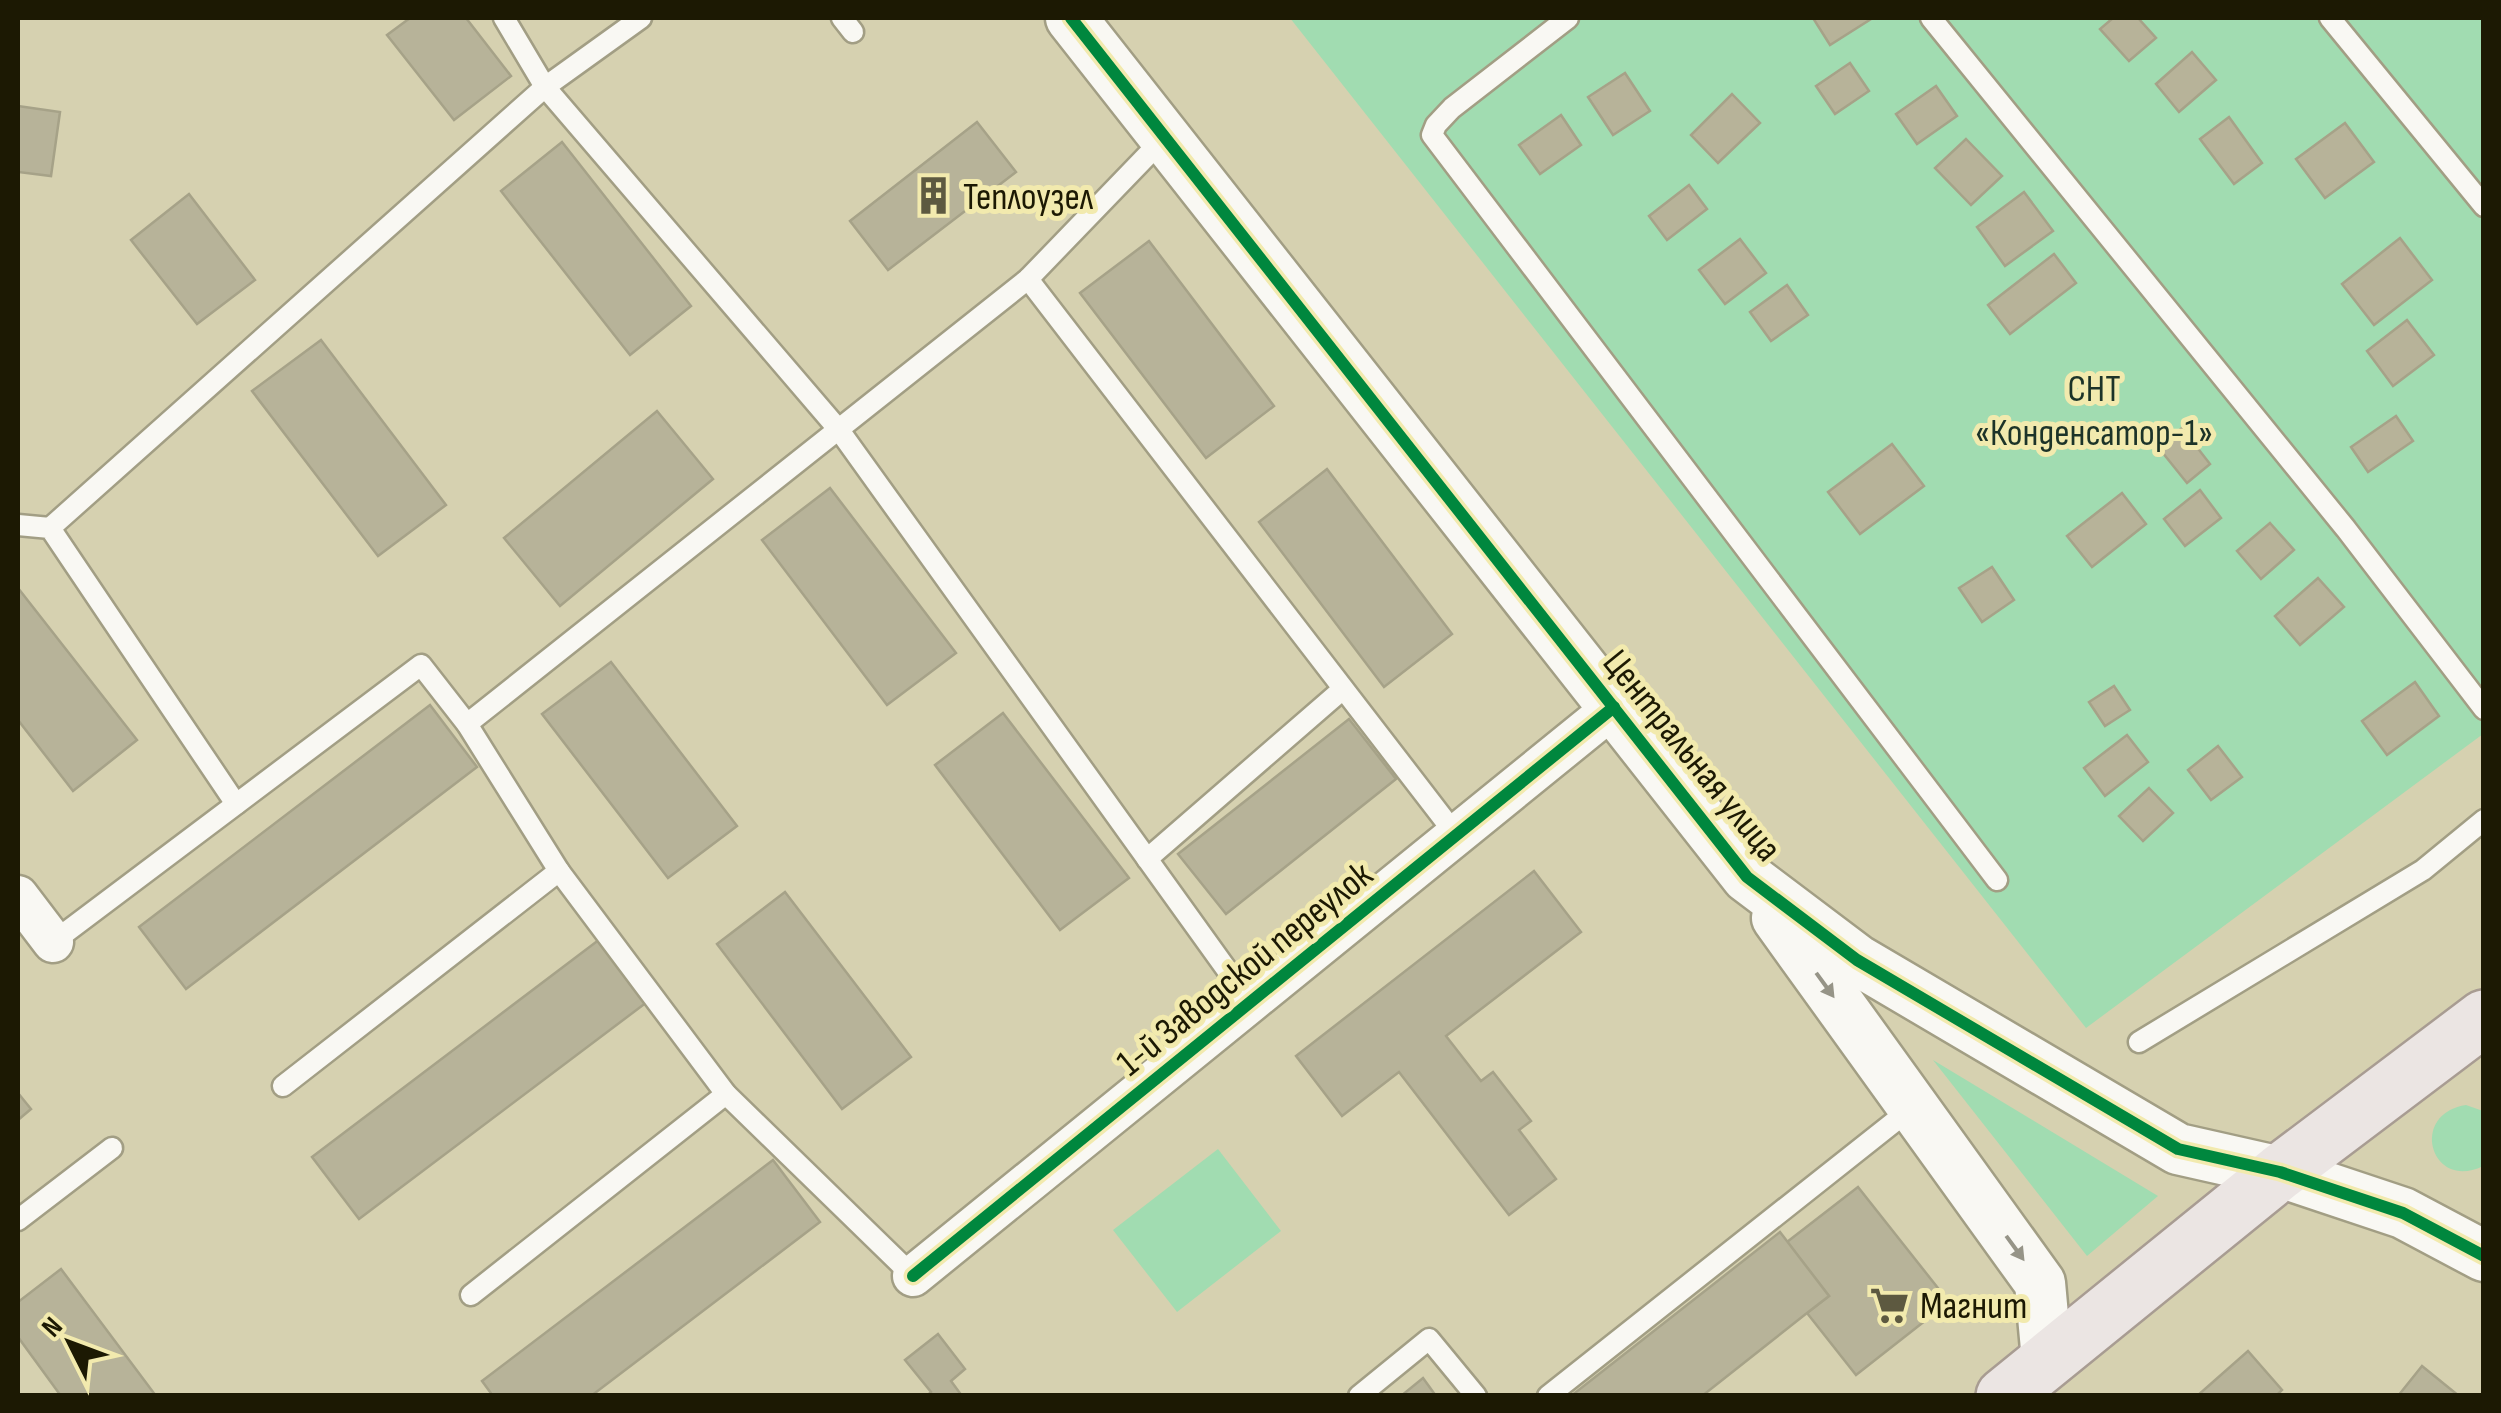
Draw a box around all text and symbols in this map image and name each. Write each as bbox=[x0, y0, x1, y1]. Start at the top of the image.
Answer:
building icon: Теплоузел bbox=[912, 175, 954, 217]
place label: Теплоузел bbox=[963, 175, 1094, 220]
park label: СНТ «Конденсатор-1» bbox=[1975, 367, 2213, 456]
street label: Центральная улица bbox=[1593, 641, 1791, 871]
street label: 1-й Заводской переулок bbox=[1108, 852, 1382, 1086]
one-way arrow bbox=[1815, 972, 1834, 998]
one-way arrow bbox=[2005, 1235, 2024, 1262]
supermarket icon: Магнит bbox=[1869, 1284, 1911, 1326]
place label: Магнит bbox=[1920, 1284, 2027, 1329]
north arrow bbox=[20, 1293, 120, 1393]
text: N bbox=[35, 1311, 70, 1344]

